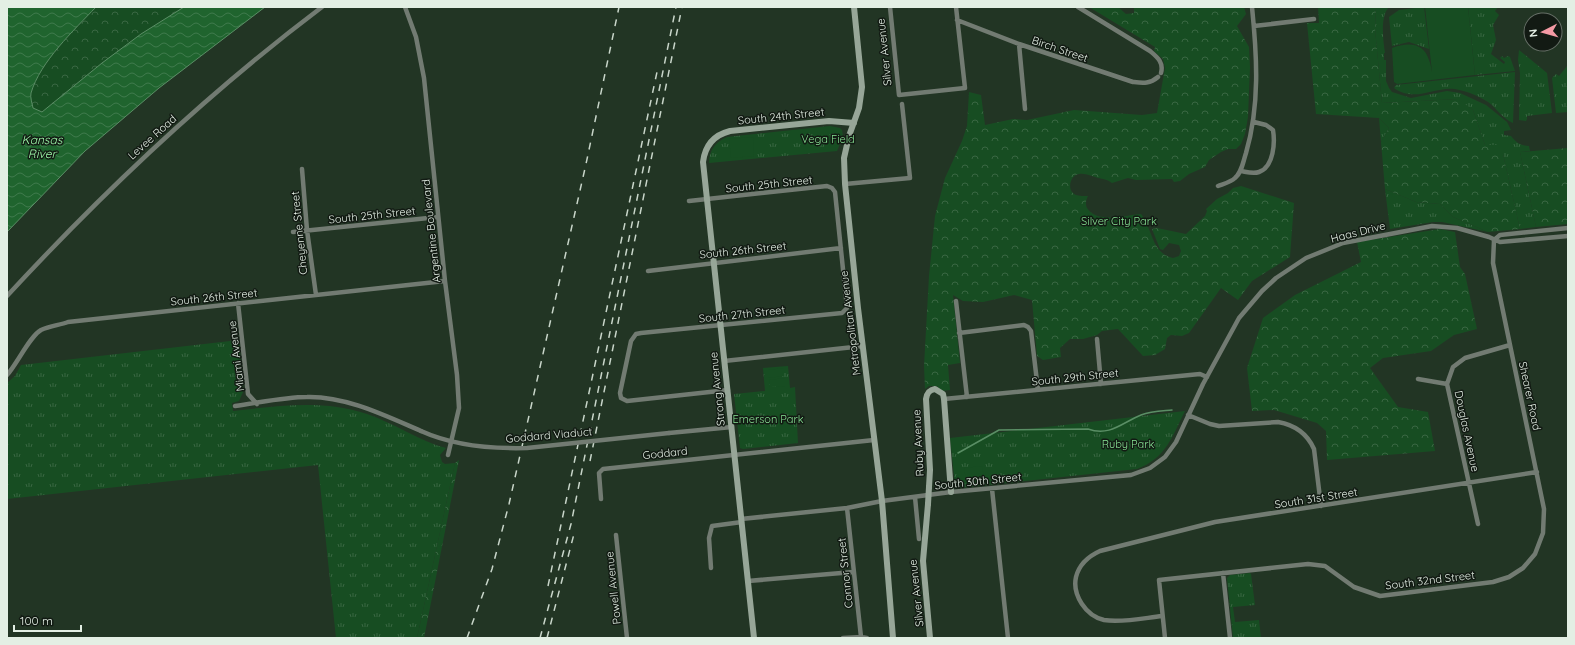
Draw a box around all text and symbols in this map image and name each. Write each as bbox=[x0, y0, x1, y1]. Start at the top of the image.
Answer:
north arrow bbox=[1523, 12, 1563, 52]
street label: Silver Avenue bbox=[874, 18, 894, 86]
text: N bbox=[1526, 28, 1540, 38]
street label: Birch Street bbox=[1030, 33, 1090, 65]
street label: South 24th Street bbox=[737, 104, 825, 128]
street label: Levee Road bbox=[125, 112, 179, 162]
water label: Kansas River bbox=[22, 132, 64, 161]
park label: Vega Field bbox=[801, 132, 855, 146]
street label: South 25th Street bbox=[725, 172, 813, 196]
street label: Argentine Boulevard bbox=[419, 179, 443, 283]
street label: Cheyenne Street bbox=[288, 190, 310, 276]
street label: South 25th Street bbox=[328, 203, 416, 227]
park label: Silver City Park bbox=[1081, 214, 1157, 228]
street label: Haas Drive bbox=[1329, 218, 1387, 246]
street label: South 26th Street bbox=[699, 238, 787, 262]
street label: Metropolitan Avenue bbox=[837, 270, 863, 376]
street label: South 26th Street bbox=[170, 285, 258, 309]
street label: South 27th Street bbox=[698, 302, 786, 325]
street label: Miami Avenue bbox=[225, 320, 247, 392]
street label: Strong Avenue bbox=[706, 351, 728, 427]
street label: Shearer Road bbox=[1516, 360, 1544, 432]
street label: South 29th Street bbox=[1031, 365, 1119, 389]
street label: Douglas Avenue bbox=[1452, 389, 1482, 473]
street label: Ruby Avenue bbox=[909, 409, 927, 477]
park label: Emerson Park bbox=[732, 412, 804, 426]
street label: Goddard Viaduct bbox=[505, 424, 593, 446]
park label: Ruby Park bbox=[1102, 437, 1154, 451]
street label: Goddard bbox=[642, 444, 688, 462]
street label: South 30th Street bbox=[934, 469, 1022, 493]
street label: South 31st Street bbox=[1273, 484, 1359, 511]
street label: Connor Street bbox=[834, 537, 856, 609]
street label: Powell Avenue bbox=[602, 551, 624, 625]
street label: Silver Avenue bbox=[906, 559, 926, 627]
street label: South 32nd Street bbox=[1384, 568, 1476, 592]
scale bar bbox=[14, 607, 81, 633]
text: 100 m bbox=[20, 613, 53, 628]

